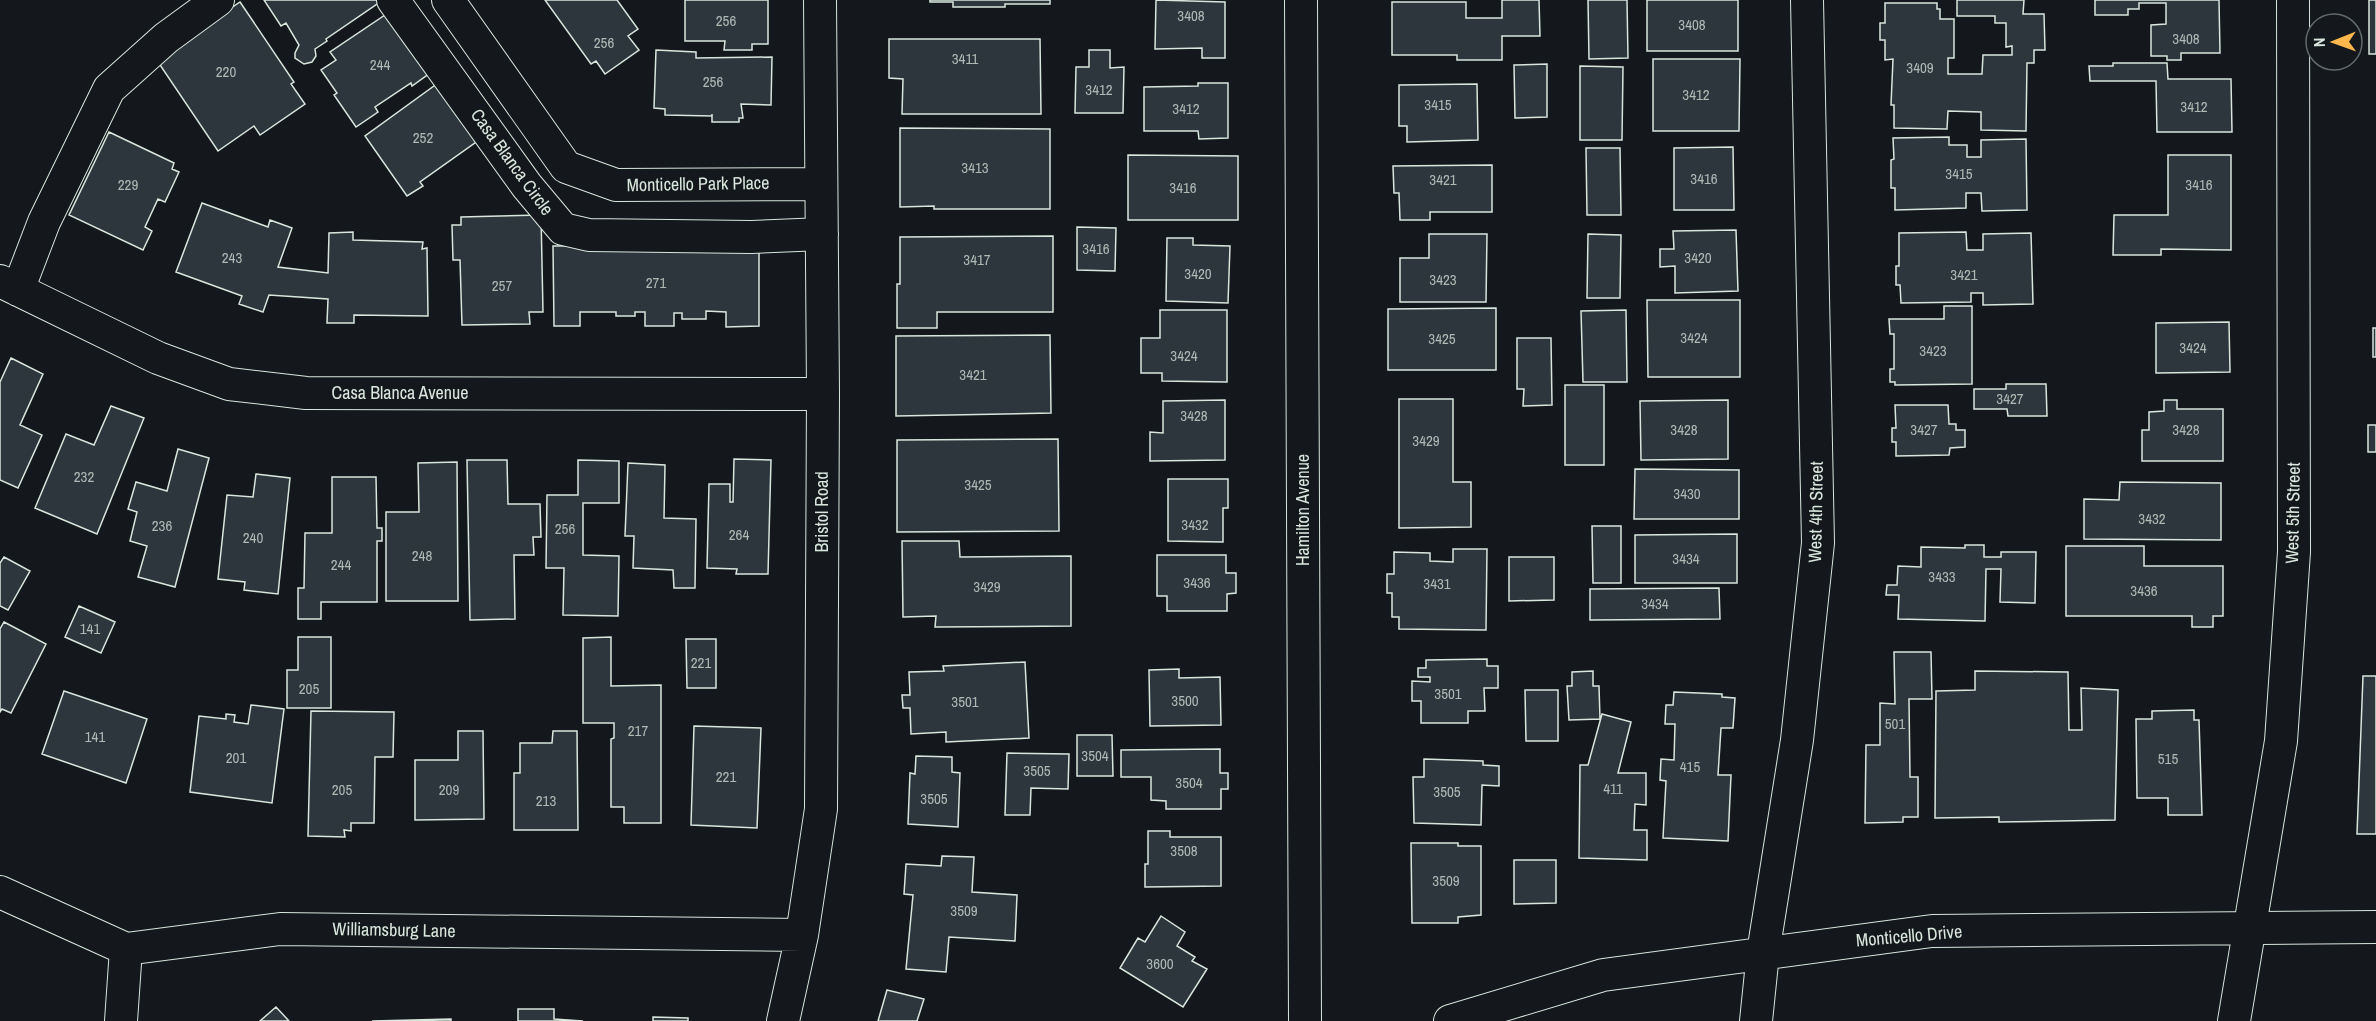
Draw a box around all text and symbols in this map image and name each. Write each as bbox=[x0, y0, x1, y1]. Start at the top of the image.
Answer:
house number: 3408 bbox=[1177, 5, 1205, 26]
house number: 256 bbox=[716, 10, 736, 31]
north arrow bbox=[2304, 12, 2364, 72]
house number: 3408 bbox=[1678, 14, 1706, 35]
house number: 3408 bbox=[2172, 28, 2200, 49]
house number: 256 bbox=[594, 32, 614, 53]
text: N bbox=[2308, 37, 2330, 47]
house number: 3411 bbox=[952, 48, 978, 69]
house number: 244 bbox=[370, 54, 390, 75]
house number: 3409 bbox=[1906, 57, 1934, 78]
house number: 220 bbox=[216, 61, 236, 82]
house number: 256 bbox=[703, 71, 723, 92]
house number: 3412 bbox=[1085, 79, 1113, 100]
house number: 3412 bbox=[1682, 84, 1710, 105]
house number: 3415 bbox=[1424, 94, 1452, 115]
house number: 3412 bbox=[2180, 96, 2208, 117]
house number: 3412 bbox=[1172, 98, 1200, 119]
street label: Casa Blanca Circle bbox=[465, 103, 560, 220]
house number: 252 bbox=[413, 127, 433, 148]
house number: 3413 bbox=[961, 157, 989, 178]
house number: 3415 bbox=[1945, 163, 1973, 184]
house number: 3416 bbox=[1690, 168, 1718, 189]
house number: 3421 bbox=[1429, 169, 1457, 190]
street label: Monticello Park Place bbox=[626, 170, 770, 197]
house number: 229 bbox=[118, 174, 138, 195]
house number: 3416 bbox=[2185, 174, 2213, 195]
house number: 3416 bbox=[1169, 177, 1197, 198]
house number: 3416 bbox=[1082, 238, 1110, 259]
house number: 243 bbox=[222, 247, 242, 268]
house number: 3420 bbox=[1684, 247, 1712, 268]
house number: 3417 bbox=[963, 249, 991, 270]
house number: 3420 bbox=[1184, 263, 1212, 284]
house number: 3421 bbox=[1950, 264, 1978, 285]
house number: 3423 bbox=[1429, 269, 1457, 290]
house number: 271 bbox=[646, 272, 666, 293]
house number: 257 bbox=[492, 275, 512, 296]
house number: 3424 bbox=[1680, 327, 1708, 348]
house number: 3425 bbox=[1428, 328, 1456, 349]
house number: 3424 bbox=[2179, 337, 2207, 358]
house number: 3423 bbox=[1919, 340, 1947, 361]
house number: 3424 bbox=[1170, 345, 1198, 366]
house number: 3421 bbox=[959, 364, 987, 385]
street label: Casa Blanca Avenue bbox=[332, 380, 468, 405]
house number: 3427 bbox=[1996, 388, 2024, 409]
house number: 3428 bbox=[1180, 405, 1208, 426]
house number: 3428 bbox=[1670, 419, 1698, 440]
house number: 3427 bbox=[1910, 419, 1938, 440]
house number: 3428 bbox=[2172, 419, 2200, 440]
house number: 3429 bbox=[1412, 430, 1440, 451]
street label: Hamilton Avenue bbox=[1290, 454, 1315, 566]
street label: West 4th Street bbox=[1802, 461, 1829, 563]
street label: West 5th Street bbox=[2279, 462, 2306, 564]
house number: 232 bbox=[74, 466, 94, 487]
street label: Bristol Road bbox=[809, 471, 834, 553]
house number: 3425 bbox=[964, 474, 992, 495]
house number: 3430 bbox=[1673, 483, 1701, 504]
house number: 3432 bbox=[2138, 508, 2166, 529]
house number: 3432 bbox=[1181, 514, 1209, 535]
house number: 236 bbox=[152, 515, 172, 536]
house number: 256 bbox=[555, 518, 575, 539]
house number: 264 bbox=[729, 524, 749, 545]
house number: 240 bbox=[243, 527, 263, 548]
house number: 248 bbox=[412, 545, 432, 566]
house number: 3434 bbox=[1672, 548, 1700, 569]
house number: 244 bbox=[331, 554, 351, 575]
house number: 3433 bbox=[1928, 566, 1956, 587]
house number: 3436 bbox=[1183, 572, 1211, 593]
house number: 3431 bbox=[1423, 573, 1451, 594]
house number: 3429 bbox=[973, 576, 1001, 597]
house number: 3436 bbox=[2130, 580, 2158, 601]
house number: 3434 bbox=[1641, 593, 1669, 614]
house number: 141 bbox=[80, 618, 100, 639]
house number: 221 bbox=[691, 652, 711, 673]
house number: 205 bbox=[299, 678, 319, 699]
house number: 3501 bbox=[1434, 683, 1462, 704]
house number: 3500 bbox=[1171, 690, 1199, 711]
house number: 3501 bbox=[951, 691, 979, 712]
house number: 501 bbox=[1885, 713, 1905, 734]
house number: 217 bbox=[628, 720, 648, 741]
house number: 141 bbox=[85, 726, 105, 747]
house number: 3504 bbox=[1081, 745, 1109, 766]
house number: 201 bbox=[226, 747, 246, 768]
house number: 515 bbox=[2158, 748, 2178, 769]
house number: 415 bbox=[1680, 756, 1700, 777]
house number: 3505 bbox=[1023, 760, 1051, 781]
house number: 221 bbox=[716, 766, 736, 787]
house number: 3504 bbox=[1175, 772, 1203, 793]
house number: 411 bbox=[1603, 778, 1623, 799]
house number: 205 bbox=[332, 779, 352, 800]
house number: 209 bbox=[439, 779, 459, 800]
house number: 3505 bbox=[1433, 781, 1461, 802]
house number: 3505 bbox=[920, 788, 948, 809]
house number: 213 bbox=[536, 790, 556, 811]
house number: 3508 bbox=[1170, 840, 1198, 861]
house number: 3509 bbox=[1432, 870, 1460, 891]
house number: 3509 bbox=[950, 900, 978, 921]
street label: Williamsburg Lane bbox=[332, 916, 456, 943]
street label: Monticello Drive bbox=[1855, 918, 1963, 953]
house number: 3600 bbox=[1146, 953, 1174, 974]

